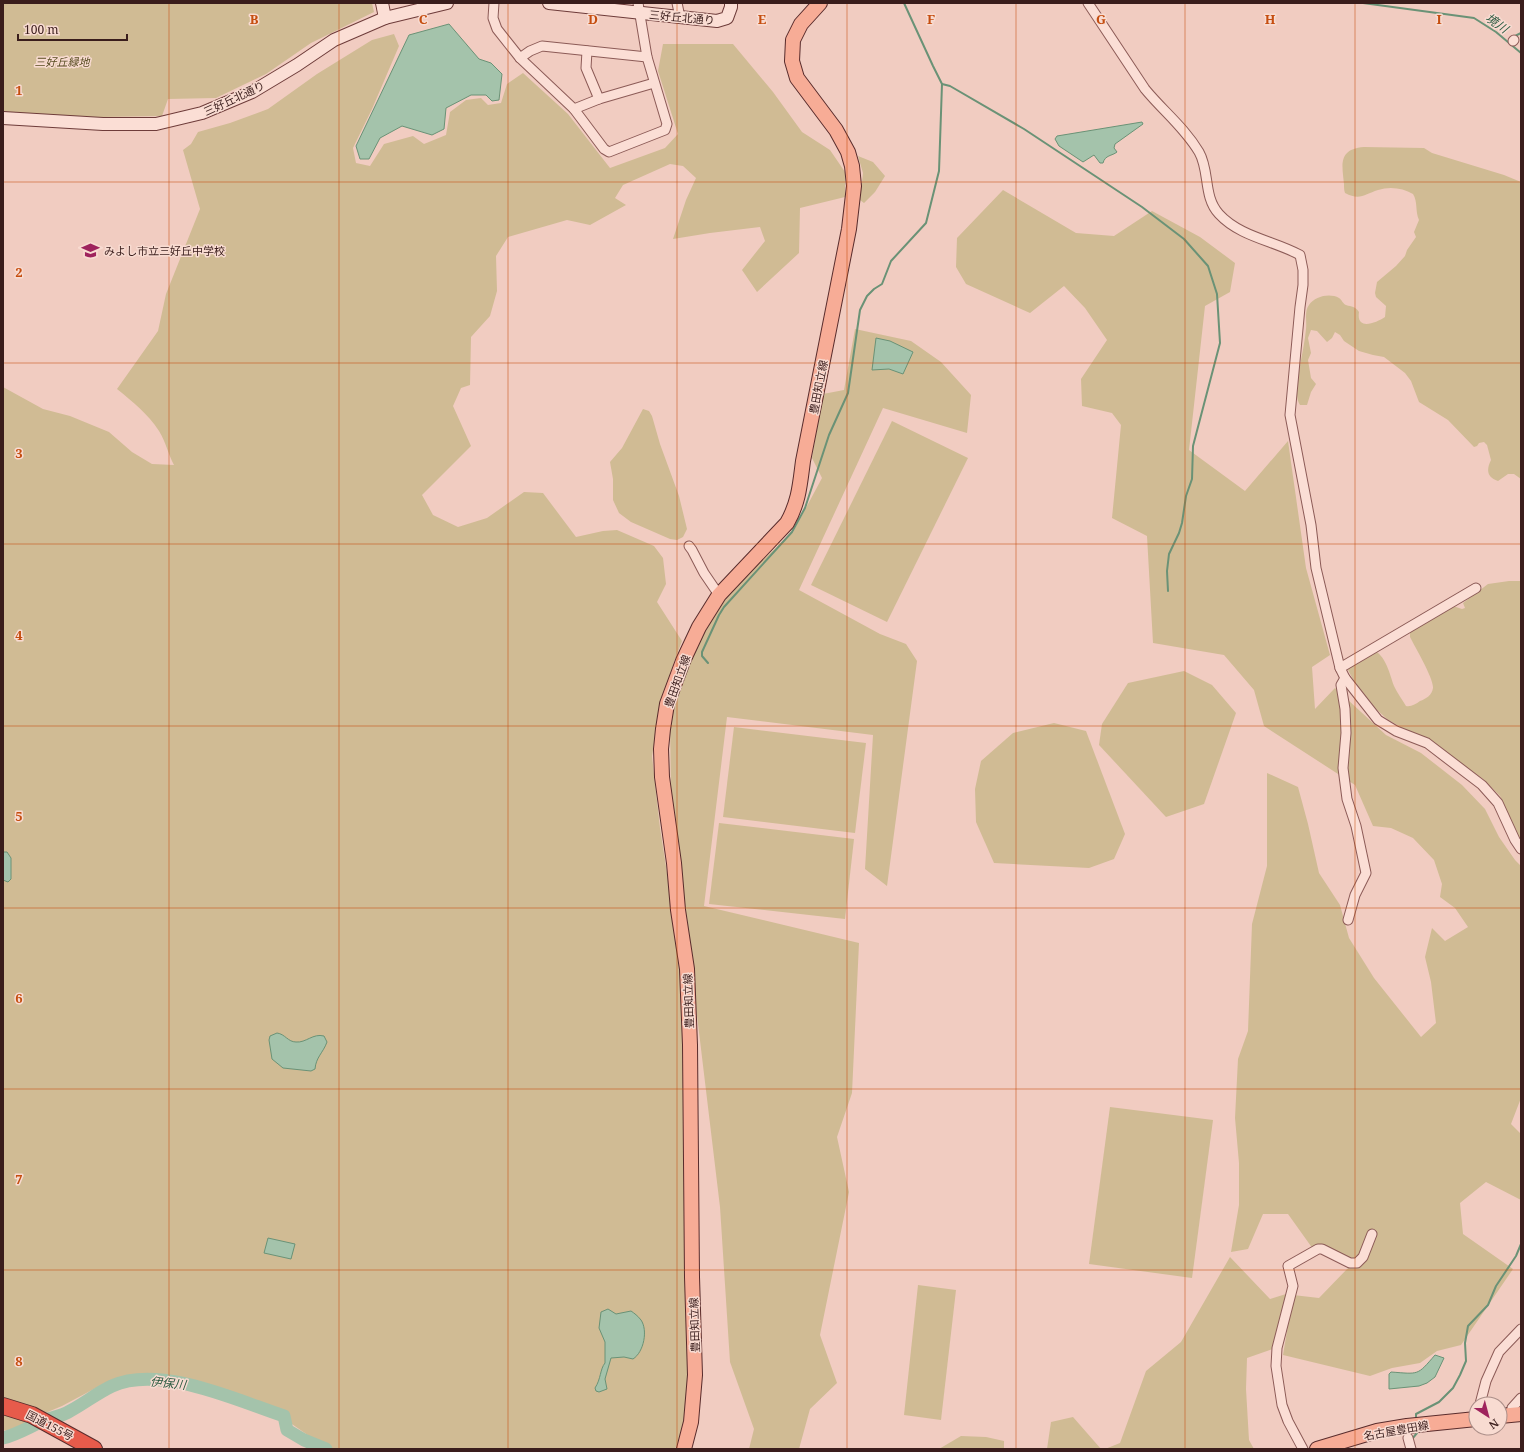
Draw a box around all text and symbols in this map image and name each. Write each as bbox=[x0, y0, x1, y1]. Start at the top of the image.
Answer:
street label: 三好丘北通り bbox=[648, 7, 716, 27]
water label: 境川 bbox=[1482, 9, 1513, 38]
text: B bbox=[250, 10, 259, 28]
text: C bbox=[419, 10, 428, 28]
text: D bbox=[588, 10, 598, 28]
text: E bbox=[758, 10, 767, 28]
text: F bbox=[927, 10, 935, 28]
text: G bbox=[1096, 10, 1106, 28]
text: H bbox=[1265, 10, 1276, 28]
text: I bbox=[1436, 10, 1442, 28]
scale bar bbox=[18, 16, 127, 42]
text: 100 m bbox=[24, 21, 59, 38]
park label: 三好丘緑地 bbox=[35, 54, 90, 69]
street label: 三好丘北通り bbox=[201, 77, 267, 119]
text: 1 bbox=[15, 81, 23, 99]
school or university icon: みよし市立三好丘中学校 bbox=[81, 240, 101, 260]
place label: みよし市立三好丘中学校 bbox=[104, 243, 225, 258]
text: 2 bbox=[15, 263, 23, 281]
street label: 豊田知立線 bbox=[805, 359, 831, 415]
text: 3 bbox=[15, 444, 23, 462]
text: 4 bbox=[15, 626, 23, 644]
street label: 豊田知立線 bbox=[661, 653, 693, 709]
text: 5 bbox=[15, 807, 23, 825]
street label: 豊田知立線 bbox=[680, 973, 696, 1029]
text: 6 bbox=[15, 989, 23, 1007]
text: 7 bbox=[15, 1170, 23, 1188]
street label: 豊田知立線 bbox=[686, 1297, 702, 1353]
text: 8 bbox=[15, 1352, 23, 1370]
water label: 伊保川 bbox=[149, 1373, 189, 1394]
north arrow bbox=[1468, 1396, 1508, 1436]
street label: 国道155号 bbox=[24, 1407, 76, 1443]
text: N bbox=[1486, 1416, 1502, 1433]
street label: 名古屋豊田線 bbox=[1362, 1417, 1430, 1443]

